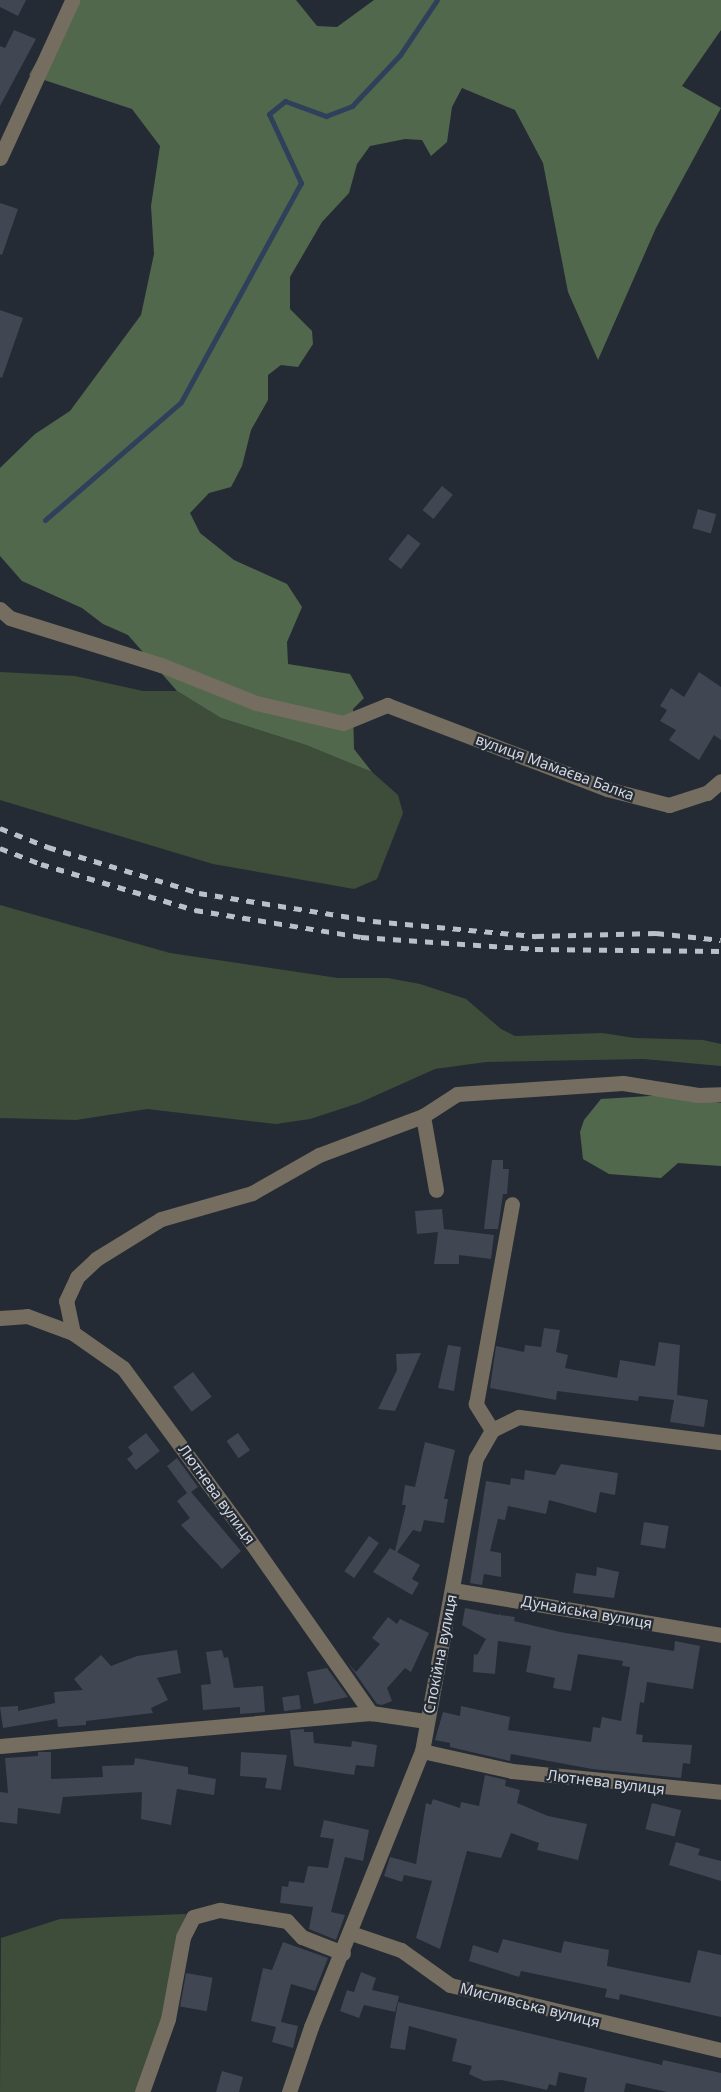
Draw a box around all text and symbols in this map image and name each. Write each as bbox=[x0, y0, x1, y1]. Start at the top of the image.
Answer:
street label: вулиця Мамаєва Балка bbox=[473, 730, 637, 804]
street label: Лютнева вулиця bbox=[175, 1441, 259, 1547]
street label: Дунайська вулиця bbox=[520, 1592, 654, 1632]
street label: Спокійна вулиця bbox=[420, 1593, 460, 1715]
street label: Лютнева вулиця bbox=[546, 1766, 666, 1798]
street label: Мисливська вулиця bbox=[458, 1979, 602, 2031]

